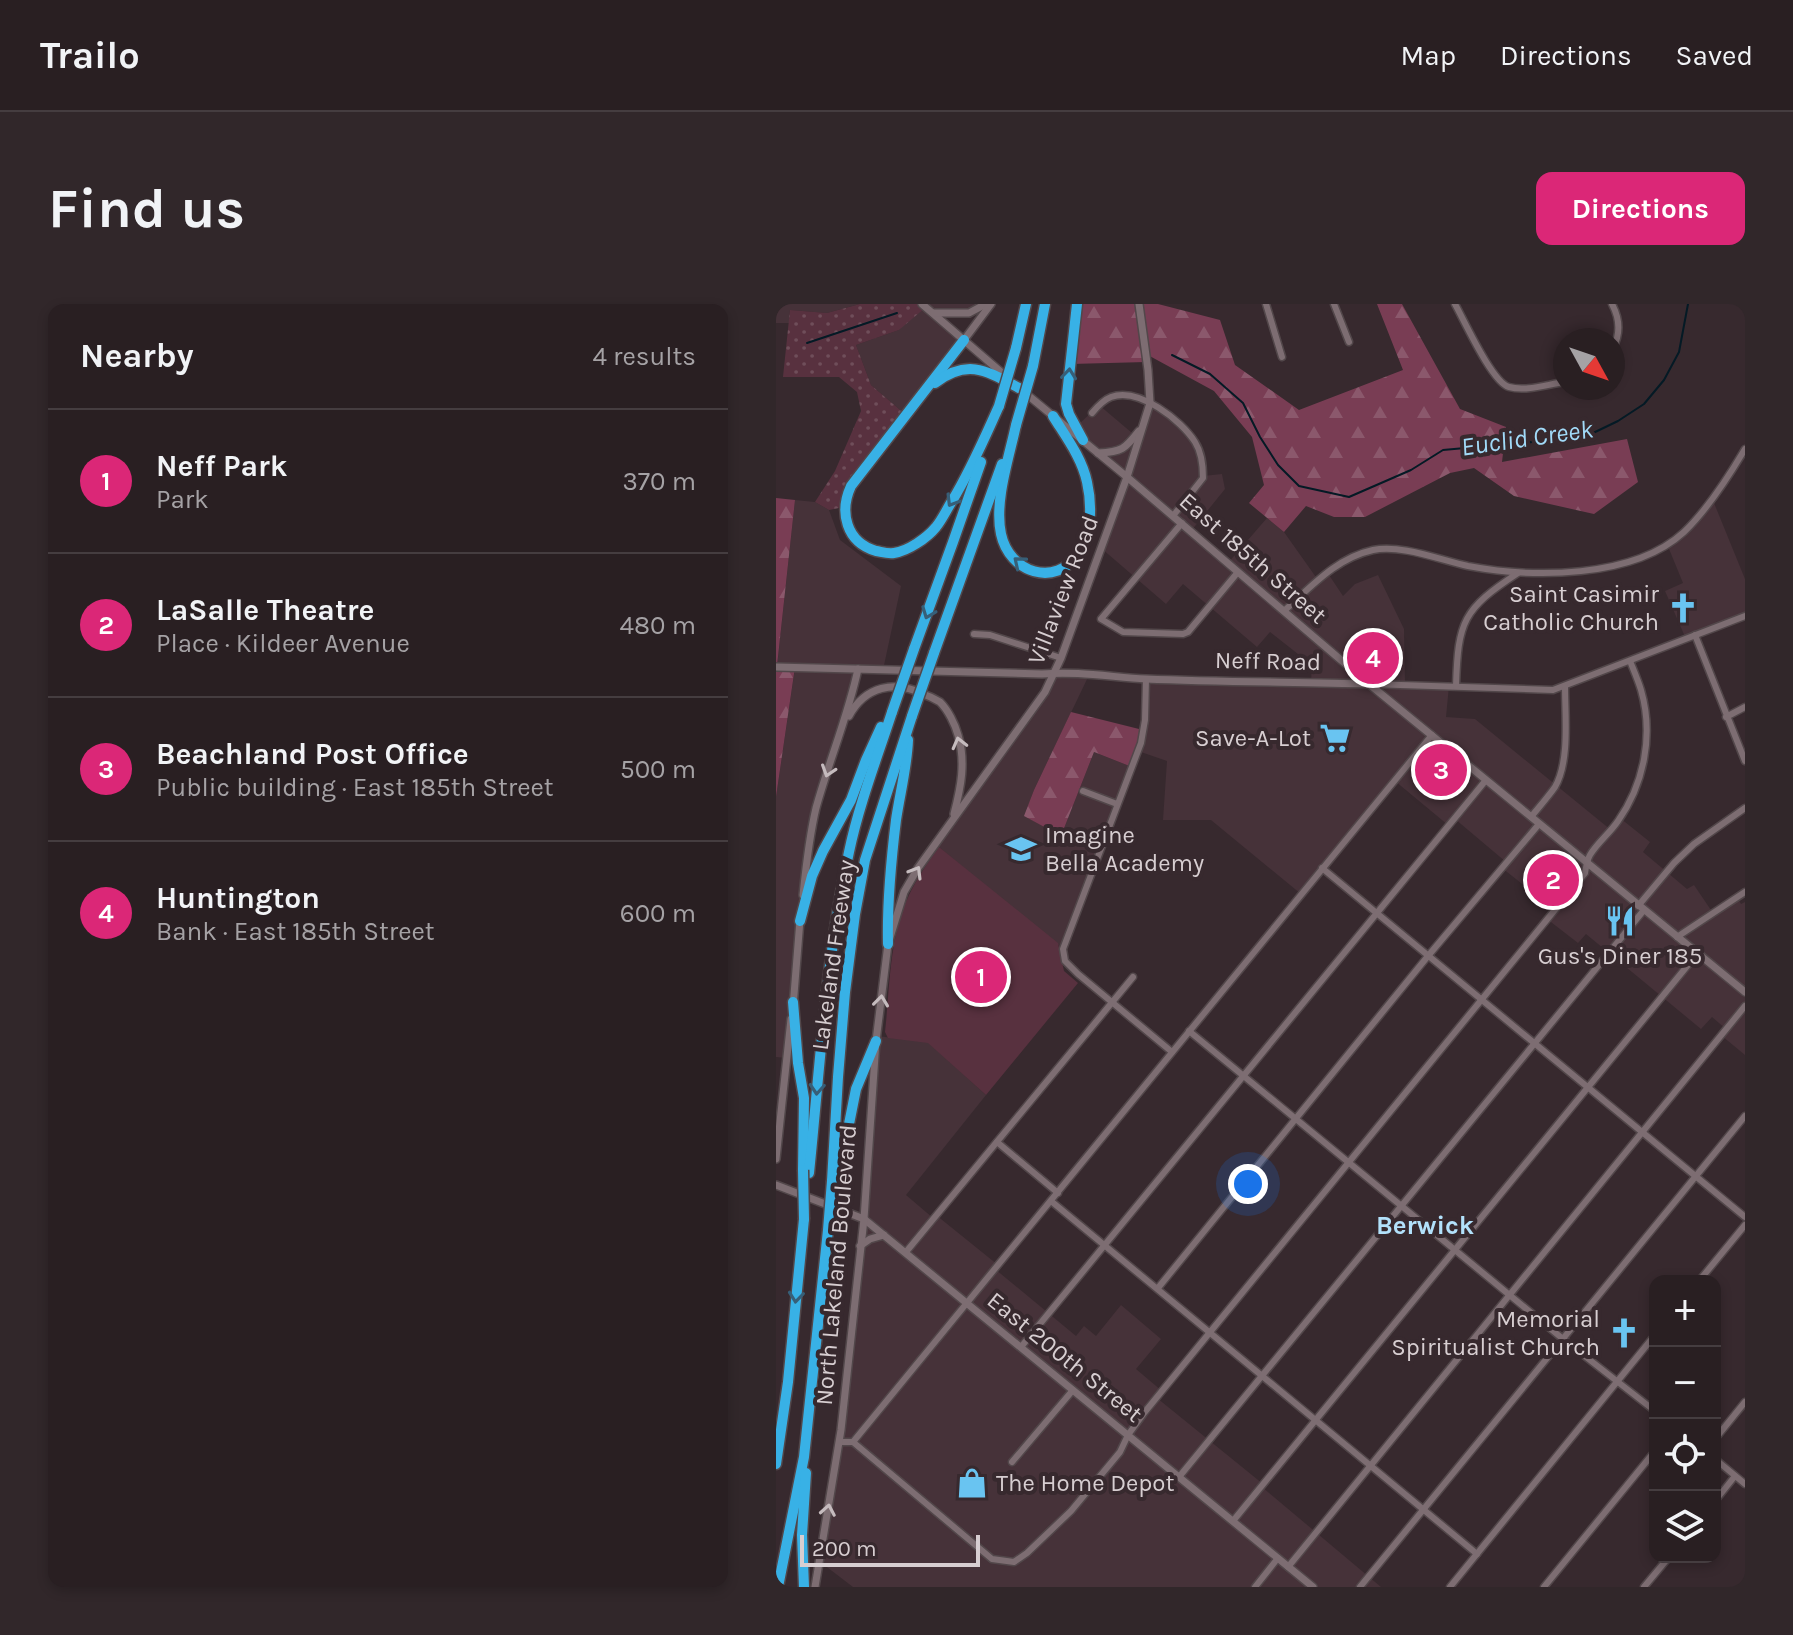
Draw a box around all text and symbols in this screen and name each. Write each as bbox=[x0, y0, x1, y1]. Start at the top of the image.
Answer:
text: Trailo bbox=[40, 33, 140, 78]
text: Map bbox=[1401, 39, 1456, 72]
text: Directions bbox=[1500, 39, 1632, 72]
text: Saved bbox=[1676, 39, 1753, 72]
button: Directions bbox=[1536, 172, 1745, 245]
text: Find us bbox=[48, 176, 245, 241]
north arrow bbox=[1553, 328, 1625, 400]
text: Nearby bbox=[80, 336, 194, 376]
text: 4 results bbox=[592, 341, 696, 372]
one-way arrow bbox=[1061, 367, 1078, 380]
water label: Euclid Creek bbox=[1459, 413, 1596, 463]
text: Neff Park bbox=[156, 448, 288, 484]
text: 1 bbox=[101, 466, 111, 497]
text: 370 m bbox=[623, 466, 696, 497]
text: Park bbox=[156, 484, 209, 515]
street label: East 185th Street bbox=[1174, 487, 1332, 629]
one-way arrow bbox=[946, 492, 961, 507]
street label: Villaview Road bbox=[1022, 512, 1104, 668]
one-way arrow bbox=[1014, 557, 1029, 571]
place label: Saint Casimir Catholic Church bbox=[1483, 580, 1659, 636]
church icon: Saint Casimir Catholic Church bbox=[1666, 591, 1700, 625]
text: LaSalle Theatre bbox=[156, 592, 374, 628]
one-way arrow bbox=[921, 605, 938, 619]
text: 2 bbox=[98, 610, 114, 641]
text: 480 m bbox=[620, 610, 696, 641]
text: Place · Kildeer Avenue bbox=[156, 628, 410, 659]
pin: 4 bbox=[1347, 628, 1399, 688]
street label: Neff Road bbox=[1215, 646, 1321, 676]
supermarket icon: Save-A-Lot bbox=[1318, 721, 1352, 755]
place label: Save-A-Lot bbox=[1195, 724, 1311, 752]
text: Beachland Post Office bbox=[156, 736, 469, 772]
one-way arrow bbox=[952, 737, 969, 751]
pin: 3 bbox=[1415, 740, 1467, 800]
text: 3 bbox=[98, 754, 114, 785]
text: 500 m bbox=[620, 754, 696, 785]
one-way arrow bbox=[822, 763, 838, 777]
text: Public building · East 185th Street bbox=[156, 772, 554, 803]
place label: Imagine Bella Academy bbox=[1045, 821, 1204, 877]
school or university icon: Imagine Bella Academy bbox=[1004, 832, 1038, 866]
pin: 2 bbox=[1527, 850, 1579, 910]
street label: Lakeland Freeway bbox=[806, 858, 860, 1052]
one-way arrow bbox=[906, 866, 922, 881]
text: Huntington bbox=[156, 880, 320, 916]
text: 4 bbox=[98, 898, 114, 929]
text: 600 m bbox=[620, 898, 696, 929]
restaurant icon: Gus's Diner 185 bbox=[1603, 904, 1637, 938]
text: Bank · East 185th Street bbox=[156, 916, 435, 947]
place label: Gus's Diner 185 bbox=[1538, 942, 1702, 970]
pin: 1 bbox=[955, 947, 1007, 1007]
one-way arrow bbox=[872, 994, 889, 1008]
one-way arrow bbox=[809, 1083, 826, 1096]
street label: North Lakeland Boulevard bbox=[810, 1123, 862, 1407]
your location bbox=[1228, 1164, 1268, 1204]
district label: Berwick bbox=[1376, 1210, 1474, 1241]
map controls bbox=[1649, 1275, 1721, 1563]
button: + bbox=[1649, 1275, 1721, 1347]
street label: East 200th Street bbox=[982, 1286, 1148, 1428]
one-way arrow bbox=[788, 1291, 805, 1304]
place label: Memorial Spiritualist Church bbox=[1391, 1305, 1600, 1361]
church icon: Memorial Spiritualist Church bbox=[1607, 1316, 1641, 1350]
button: − bbox=[1649, 1347, 1721, 1419]
button: locate bbox=[1649, 1419, 1721, 1491]
shop icon: The Home Depot bbox=[955, 1466, 989, 1500]
place label: The Home Depot bbox=[996, 1469, 1175, 1497]
button: layers bbox=[1649, 1491, 1721, 1563]
one-way arrow bbox=[818, 1503, 835, 1517]
scale bar bbox=[800, 1531, 980, 1567]
text: 200 m bbox=[812, 1536, 877, 1562]

